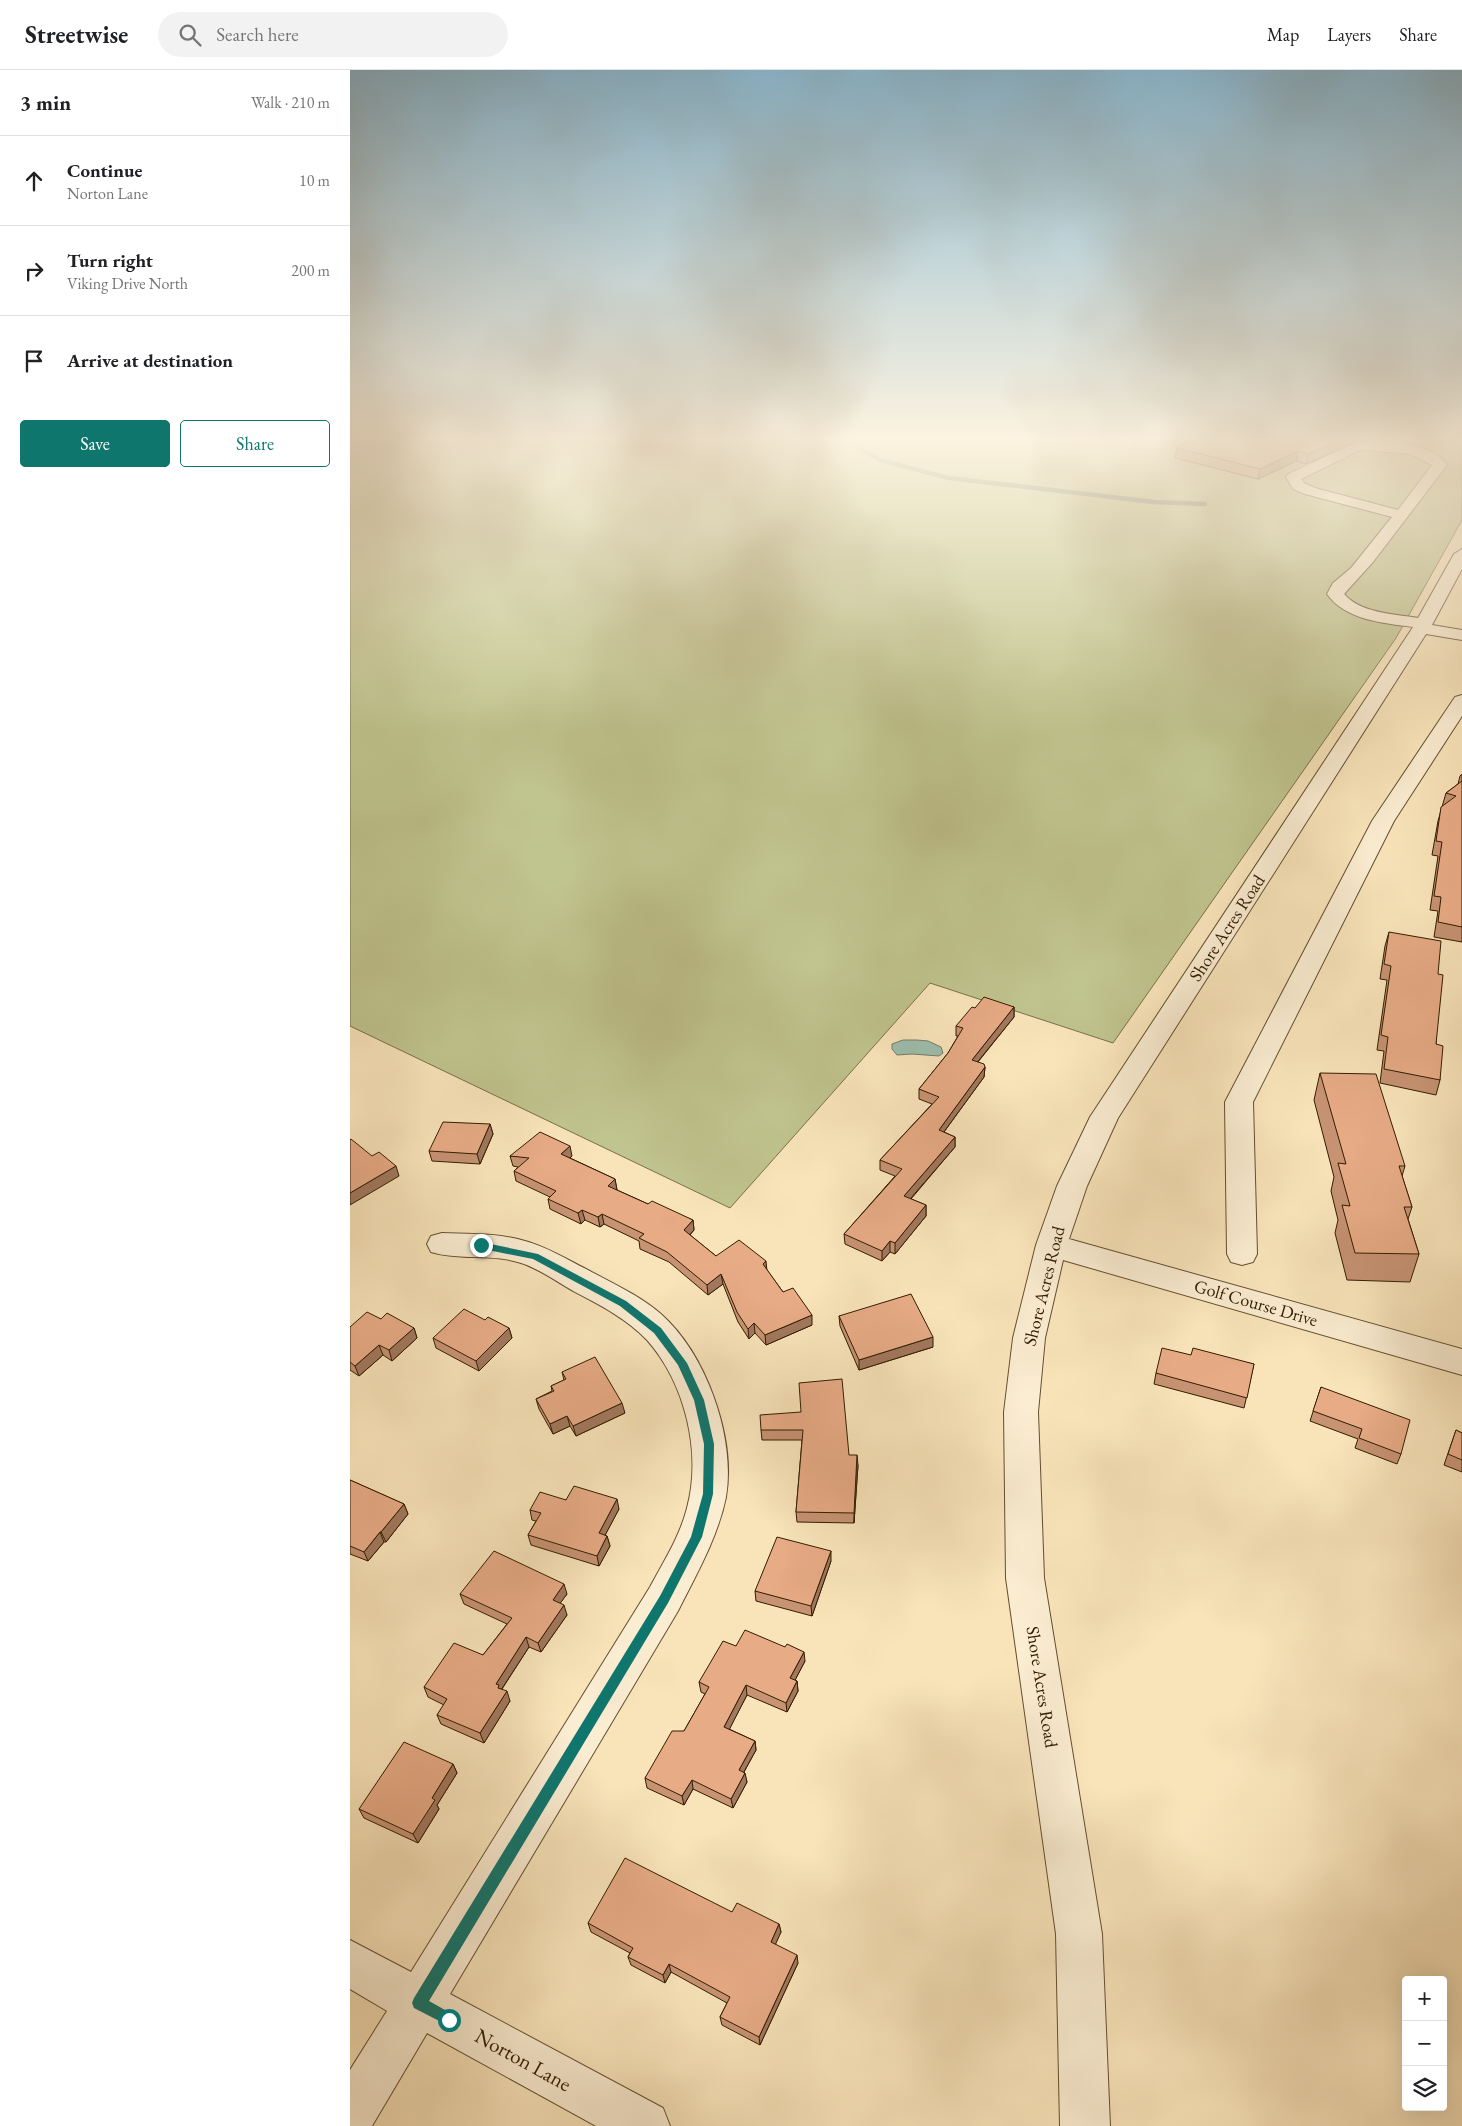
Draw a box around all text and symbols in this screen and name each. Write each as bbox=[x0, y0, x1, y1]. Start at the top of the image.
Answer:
search box bbox=[158, 12, 508, 57]
text: Streetwise bbox=[25, 19, 128, 50]
icon: search bbox=[176, 21, 204, 49]
text: Search here bbox=[216, 22, 299, 47]
text: Map bbox=[1267, 23, 1299, 46]
text: Layers bbox=[1327, 23, 1371, 46]
text: Share bbox=[1399, 23, 1437, 46]
text: 3 min bbox=[20, 89, 71, 116]
text: Walk · 210 m bbox=[251, 92, 330, 113]
text: Continue bbox=[67, 158, 142, 183]
icon: ahead bbox=[20, 167, 48, 195]
text: 10 m bbox=[299, 170, 330, 191]
text: Norton Lane bbox=[67, 183, 148, 204]
text: Turn right bbox=[67, 248, 153, 273]
icon: right bbox=[20, 257, 48, 285]
text: 200 m bbox=[291, 260, 330, 281]
text: Viking Drive North bbox=[67, 273, 188, 294]
icon: arrive bbox=[20, 347, 48, 375]
text: Arrive at destination bbox=[67, 348, 233, 373]
button: Save bbox=[20, 420, 170, 467]
button: Share bbox=[180, 420, 330, 467]
street label: Shore Acres Road bbox=[1183, 869, 1270, 985]
street label: Shore Acres Road bbox=[1017, 1223, 1070, 1348]
route end bbox=[470, 1234, 493, 1257]
street label: Golf Course Drive bbox=[1192, 1274, 1321, 1331]
street label: Shore Acres Road bbox=[1022, 1624, 1064, 1750]
map controls bbox=[1402, 1976, 1447, 2111]
button: + bbox=[1402, 1976, 1447, 2021]
route start bbox=[438, 2009, 461, 2032]
button: − bbox=[1402, 2021, 1447, 2066]
street label: Norton Lane bbox=[470, 2022, 576, 2097]
button: layers bbox=[1402, 2066, 1447, 2111]

